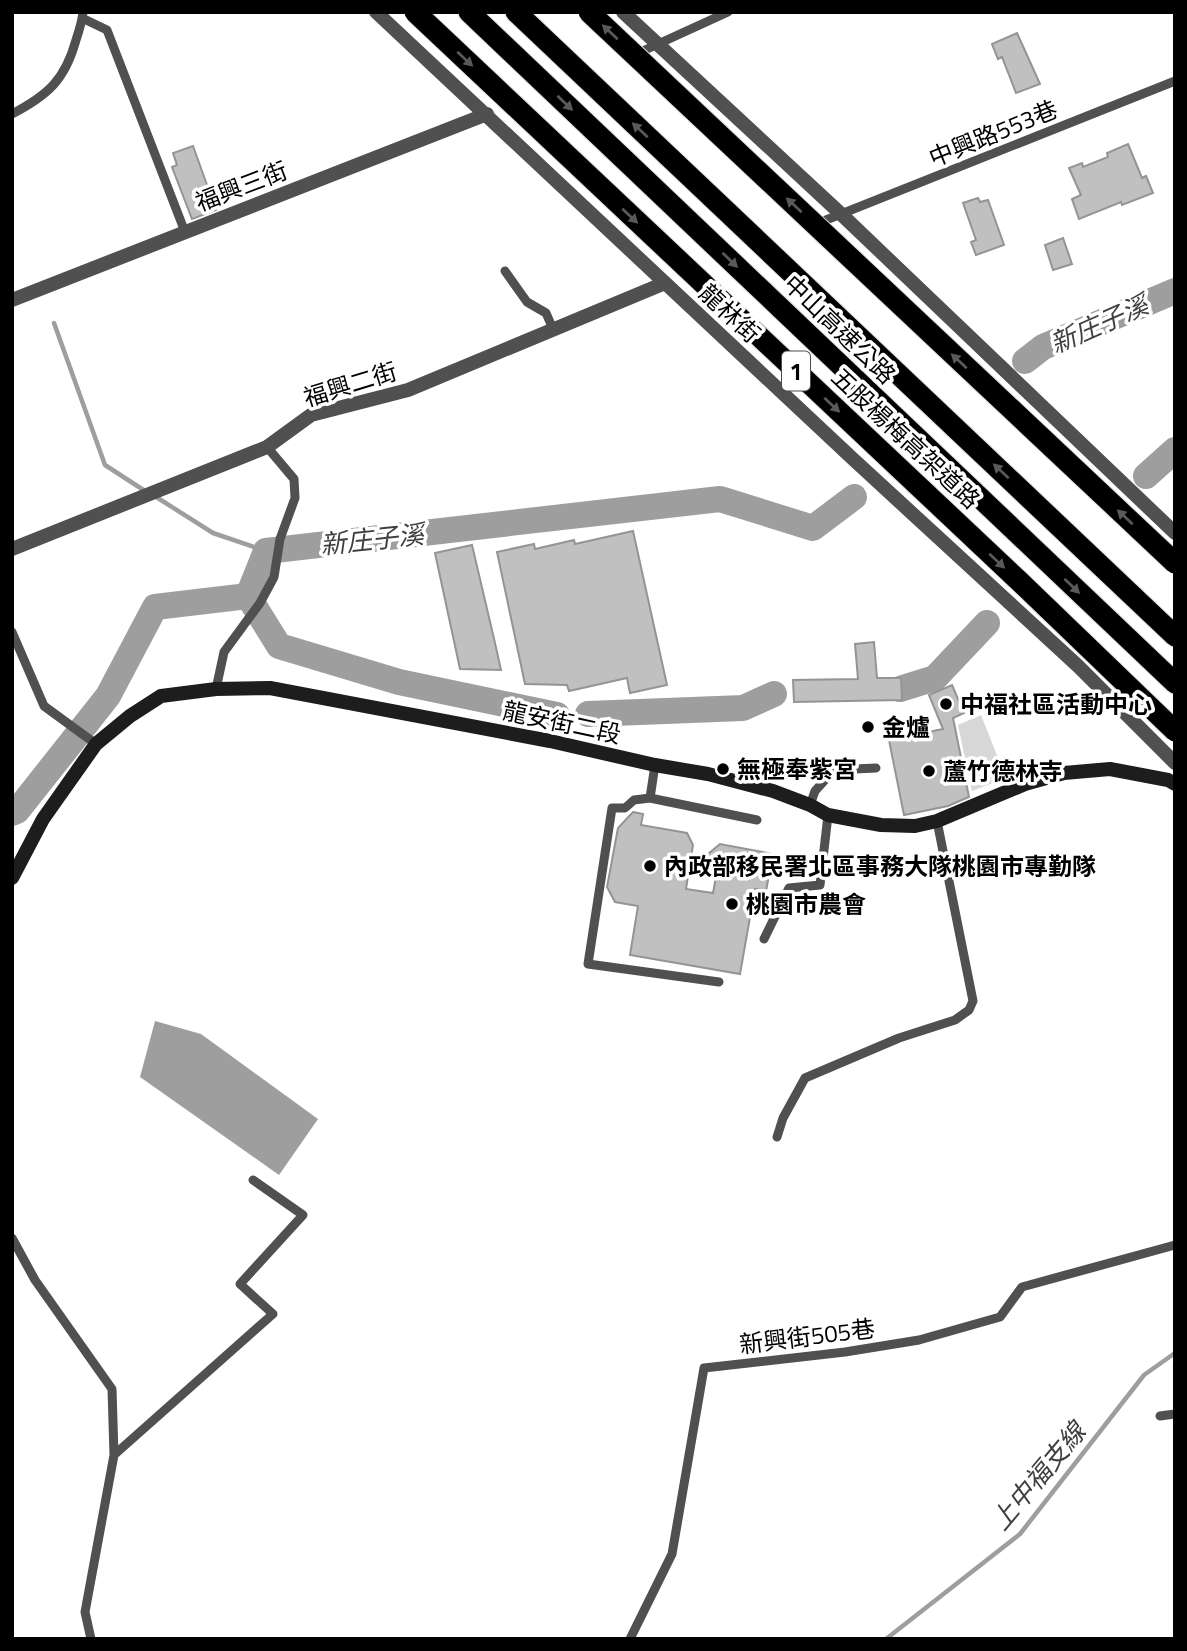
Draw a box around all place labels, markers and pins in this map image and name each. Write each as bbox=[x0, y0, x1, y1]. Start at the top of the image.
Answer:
place label: 中福社區活動中心 bbox=[960, 686, 1152, 722]
marker: 中福社區活動中心 bbox=[938, 696, 954, 712]
place label: 金爐 bbox=[882, 709, 930, 745]
marker: 金爐 bbox=[860, 719, 876, 735]
place label: 無極奉紫宮 bbox=[737, 751, 857, 787]
place label: 蘆竹德林寺 bbox=[943, 753, 1063, 789]
marker: 無極奉紫宮 bbox=[715, 761, 731, 777]
marker: 蘆竹德林寺 bbox=[921, 763, 937, 779]
place label: 內政部移民署北區事務大隊桃園市專勤隊 bbox=[664, 848, 1096, 884]
marker: 內政部移民署北區事務大隊桃園市專勤隊 bbox=[642, 858, 658, 874]
place label: 桃園市農會 bbox=[746, 886, 866, 922]
marker: 桃園市農會 bbox=[724, 896, 740, 912]

